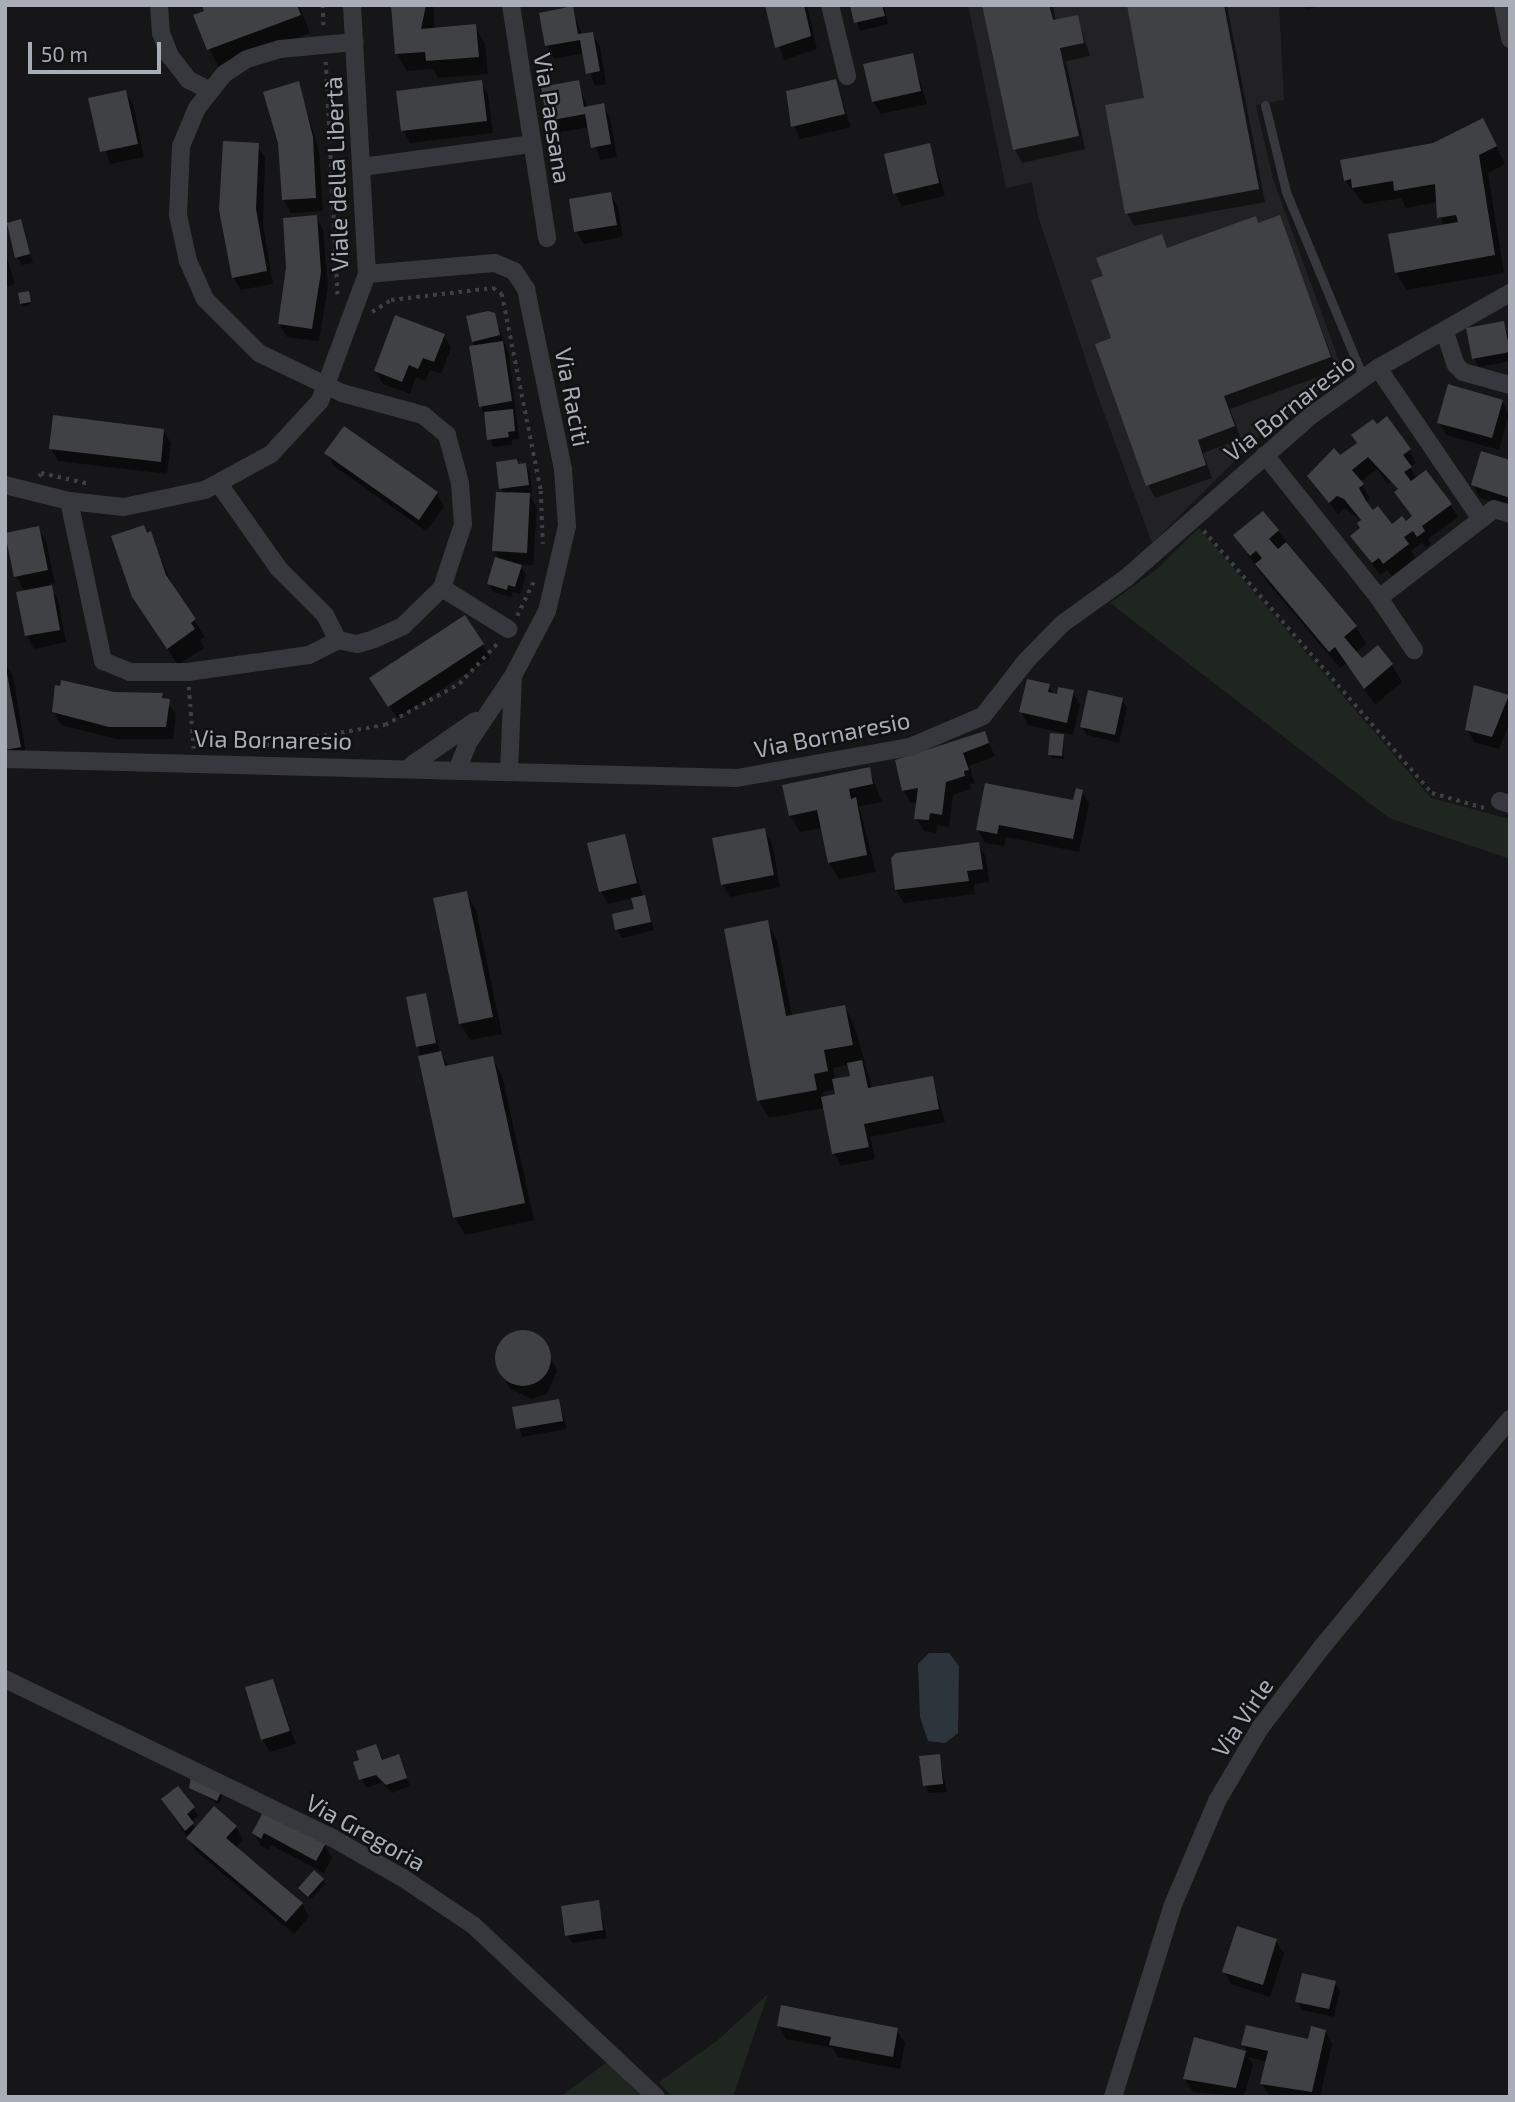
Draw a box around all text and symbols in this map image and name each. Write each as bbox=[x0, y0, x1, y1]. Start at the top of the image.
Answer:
scale bar bbox=[32, 28, 164, 72]
text: 50 m bbox=[41, 41, 88, 66]
street label: Via Paesana bbox=[528, 51, 578, 185]
street label: Viale della Libertà bbox=[318, 76, 354, 272]
street label: Via Raciti bbox=[549, 345, 597, 449]
street label: Via Bornaresio bbox=[1218, 347, 1360, 467]
street label: Via Bornaresio bbox=[752, 705, 912, 763]
street label: Via Bornaresio bbox=[194, 723, 352, 755]
street label: Via Virle bbox=[1205, 1672, 1279, 1762]
street label: Via Gregoria bbox=[301, 1787, 431, 1877]

